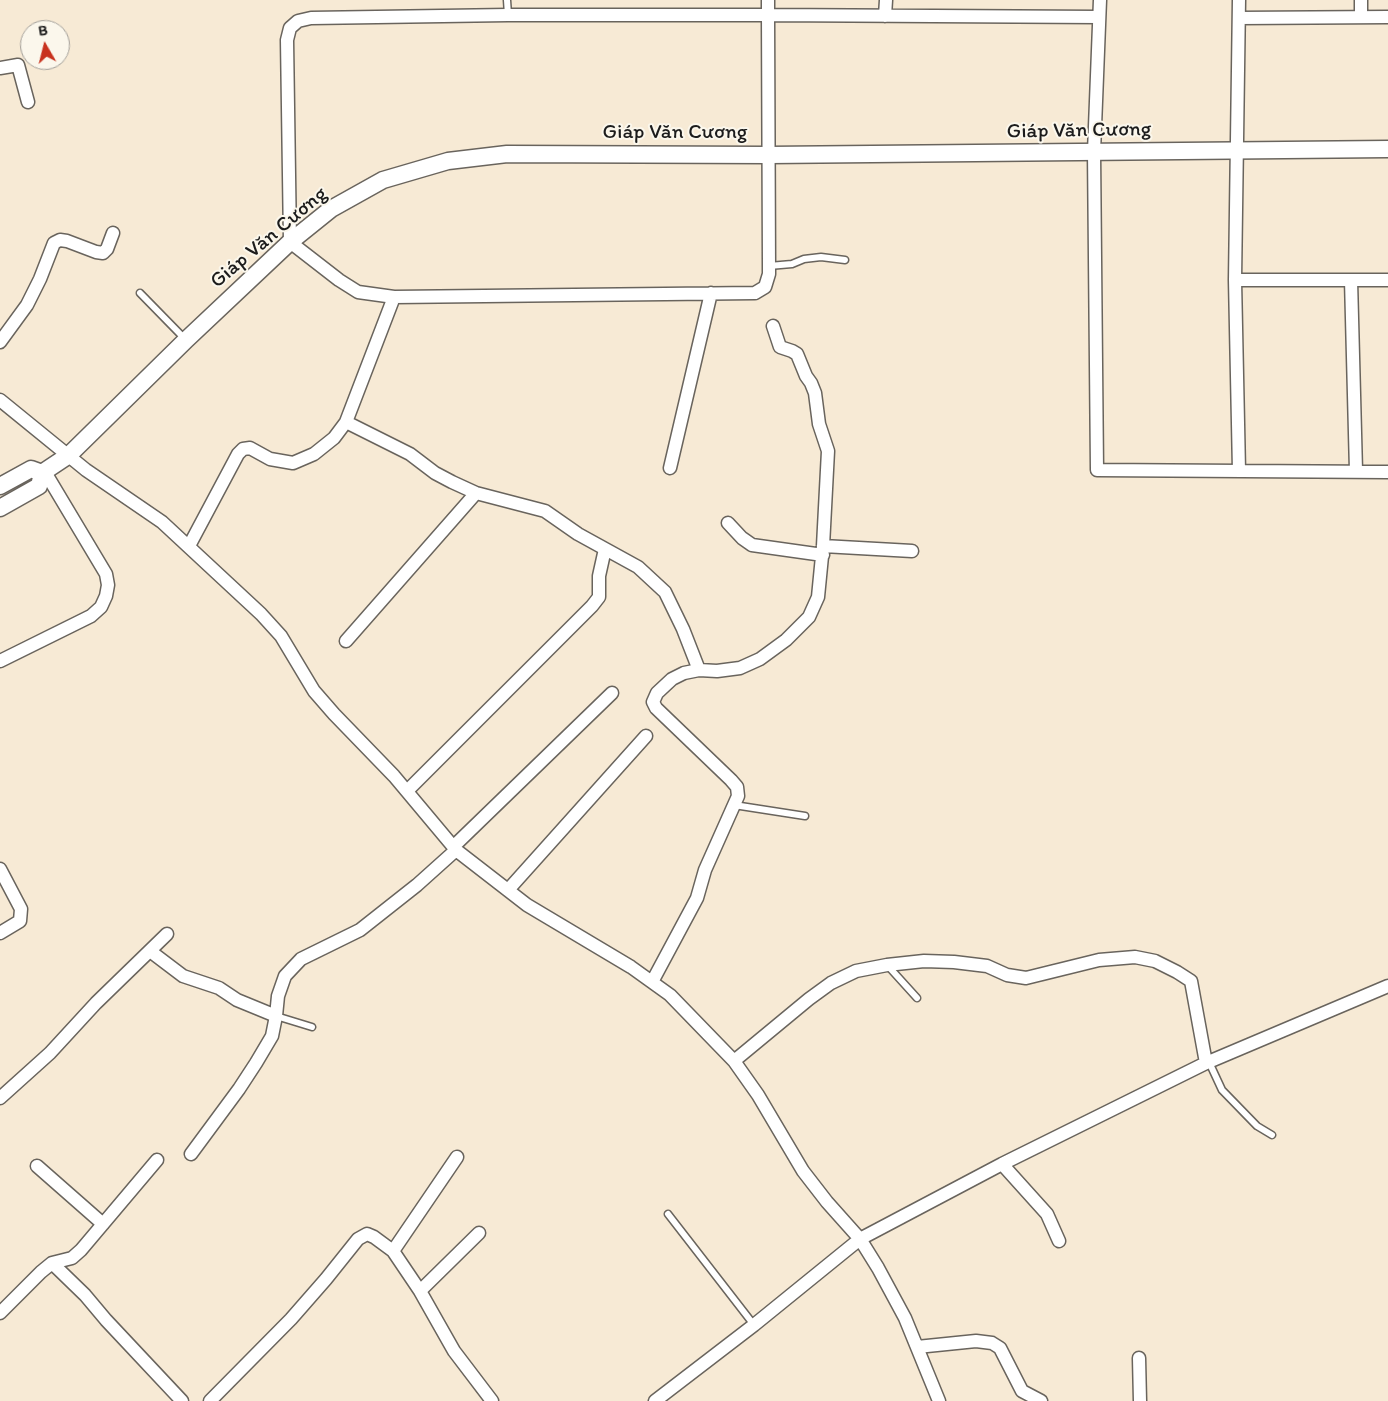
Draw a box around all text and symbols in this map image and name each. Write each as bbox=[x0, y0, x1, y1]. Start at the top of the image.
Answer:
north arrow bbox=[20, 20, 70, 70]
text: B bbox=[37, 22, 49, 40]
street label: Giáp Văn Cương bbox=[1006, 117, 1152, 145]
street label: Giáp Văn Cương bbox=[603, 120, 747, 146]
street label: Giáp Văn Cương bbox=[205, 182, 333, 294]

